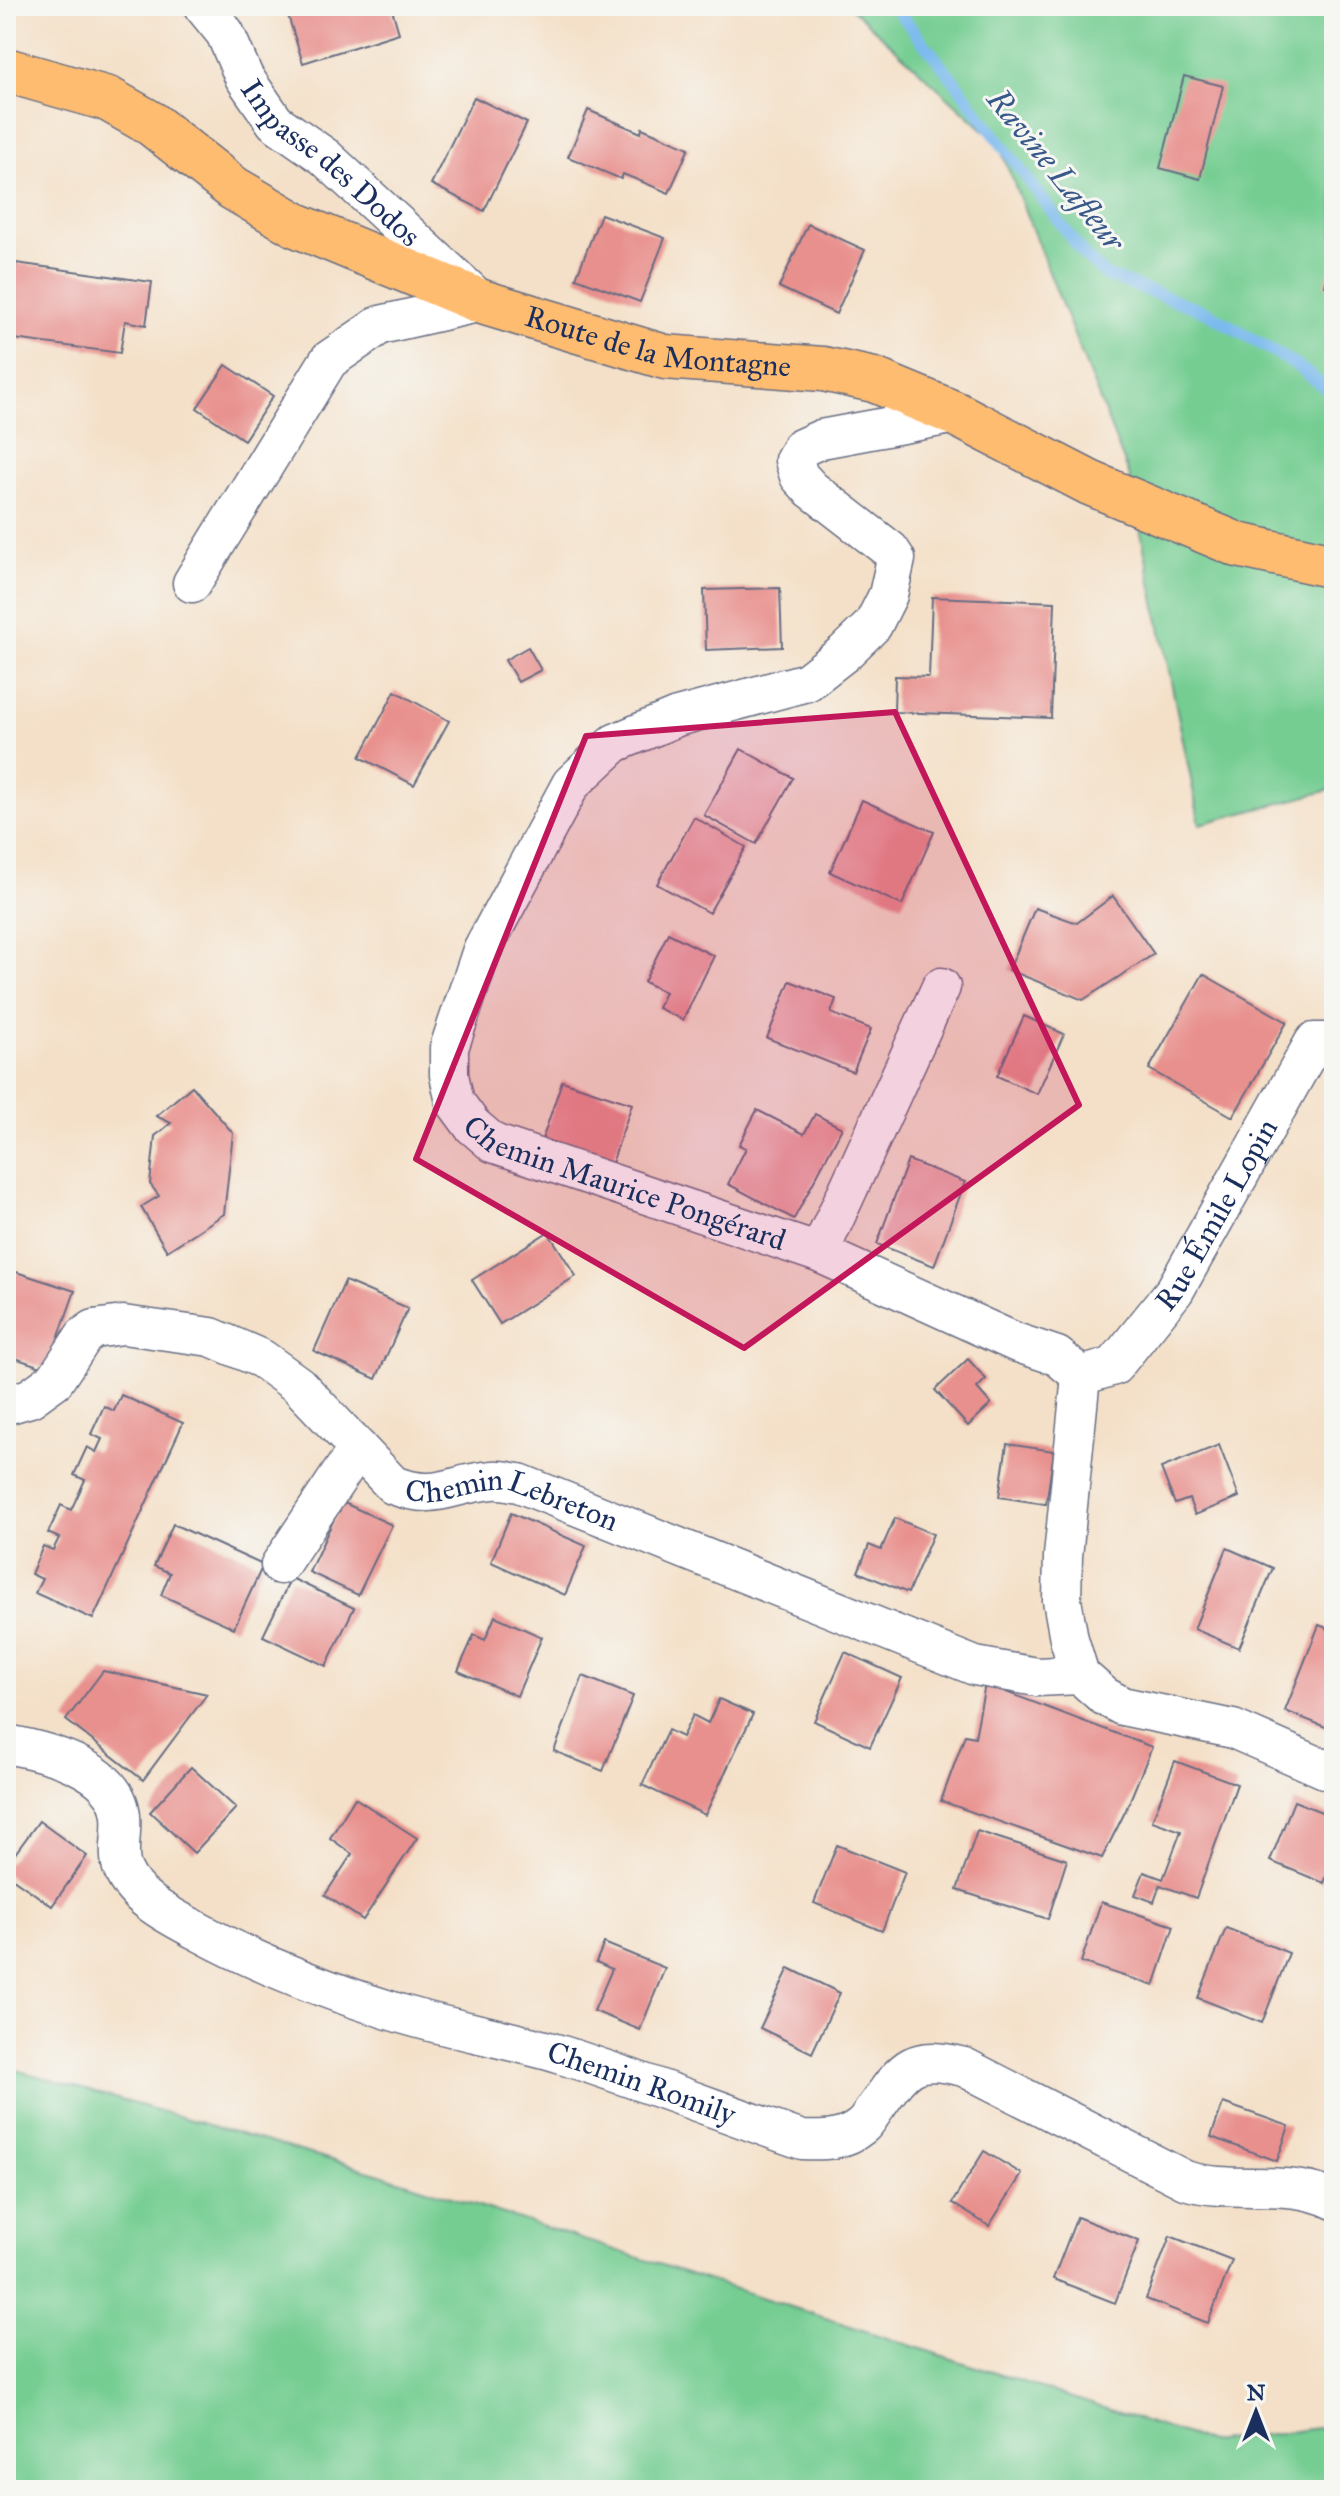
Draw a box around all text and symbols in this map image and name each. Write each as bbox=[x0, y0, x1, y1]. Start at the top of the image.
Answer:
street label: Impasse des Dodos bbox=[233, 73, 428, 254]
water label: Ravine Lafleur bbox=[977, 80, 1134, 261]
street label: Route de la Montagne bbox=[521, 298, 792, 385]
street label: Chemin Maurice Pongérard bbox=[456, 1108, 790, 1258]
street label: Rue Émile Lopin bbox=[1148, 1112, 1285, 1318]
street label: Chemin Lebreton bbox=[403, 1461, 623, 1539]
street label: Chemin Romily bbox=[543, 2034, 741, 2133]
north arrow bbox=[1216, 2372, 1296, 2452]
text: N bbox=[1247, 2379, 1266, 2406]

